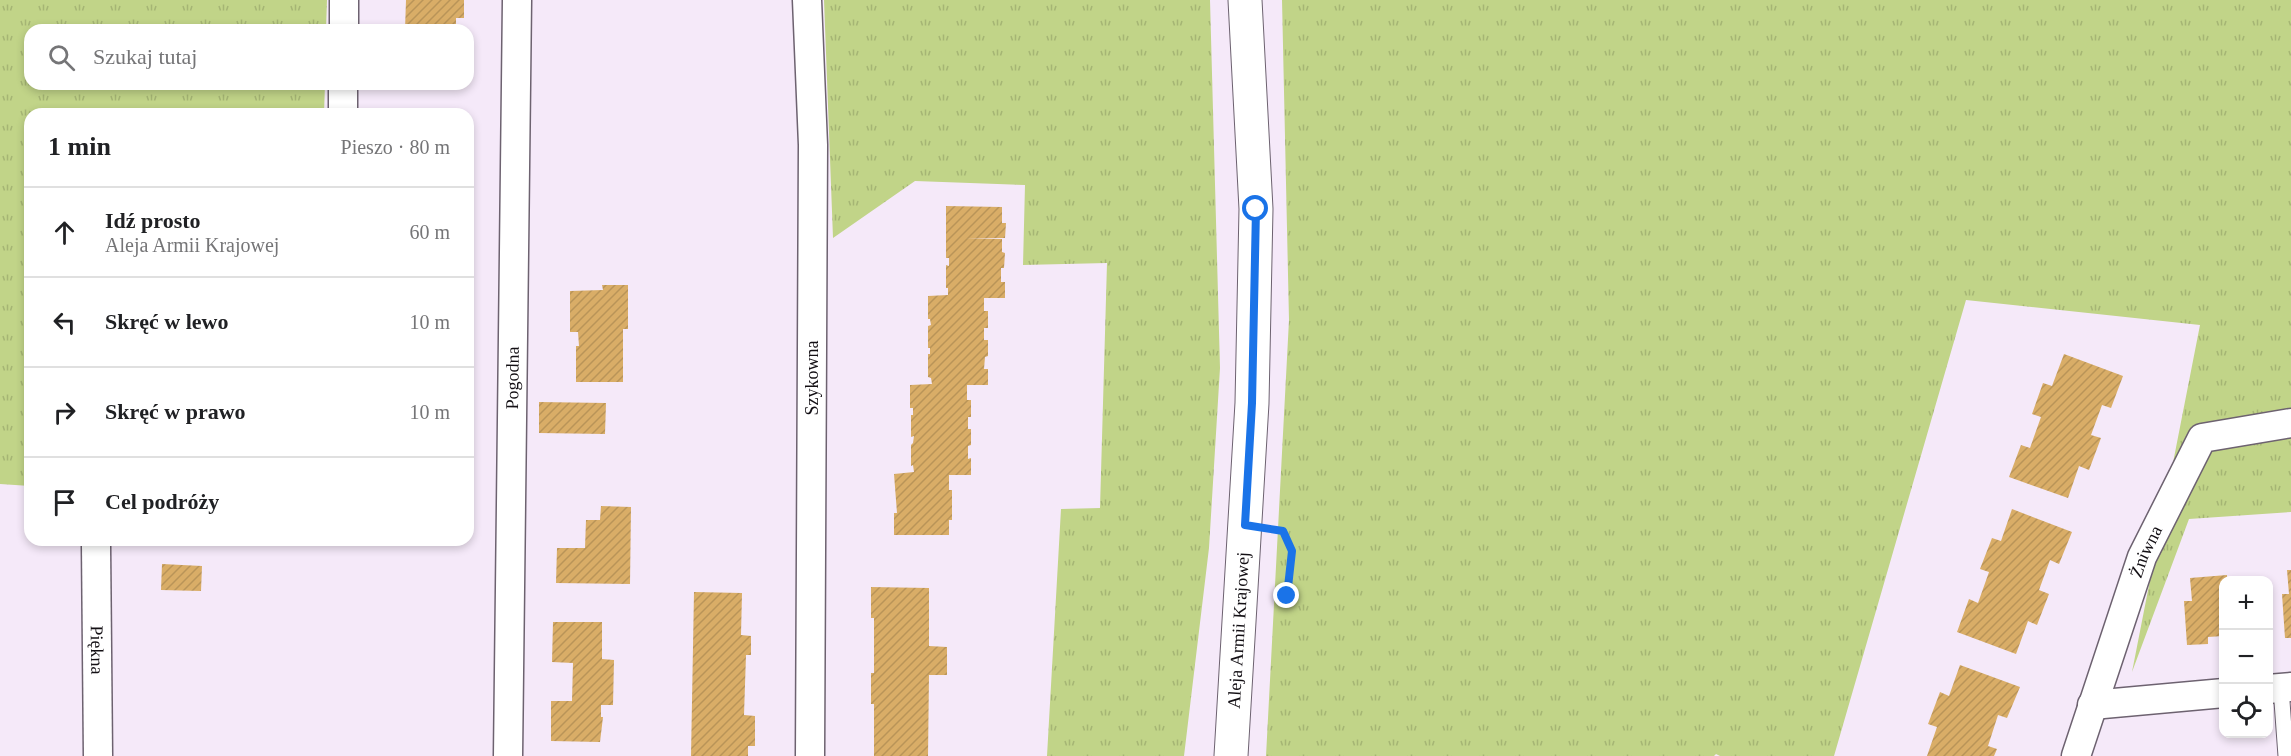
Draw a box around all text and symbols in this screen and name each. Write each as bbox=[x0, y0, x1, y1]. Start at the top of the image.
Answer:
search box bbox=[24, 24, 474, 90]
icon: search bbox=[45, 41, 78, 74]
text: Szukaj tutaj bbox=[93, 44, 197, 69]
text: 1 min bbox=[48, 132, 111, 161]
text: Pieszo · 80 m bbox=[341, 136, 450, 158]
route start bbox=[1242, 195, 1268, 221]
text: Idź prosto bbox=[105, 208, 201, 233]
icon: ahead bbox=[48, 216, 81, 249]
text: 60 m bbox=[409, 221, 450, 243]
text: Aleja Armii Krajowej bbox=[105, 234, 279, 256]
icon: left bbox=[48, 306, 81, 339]
text: Skręć w lewo bbox=[105, 309, 228, 334]
text: 10 m bbox=[409, 311, 450, 333]
street label: Szykowna bbox=[802, 341, 822, 416]
street label: Pogodna bbox=[502, 346, 523, 410]
icon: right bbox=[48, 396, 81, 429]
text: Skręć w prawo bbox=[105, 399, 246, 424]
text: 10 m bbox=[409, 401, 450, 423]
icon: arrive bbox=[48, 486, 81, 519]
text: Cel podróży bbox=[105, 489, 219, 514]
street label: Żniwna bbox=[2126, 522, 2166, 580]
street label: Aleja Armii Krajowej bbox=[1224, 551, 1253, 709]
map controls bbox=[2219, 576, 2273, 738]
button: + bbox=[2219, 576, 2273, 630]
route end bbox=[1273, 582, 1299, 608]
street label: Piękna bbox=[87, 625, 107, 675]
button: − bbox=[2219, 630, 2273, 684]
button: locate bbox=[2219, 684, 2273, 738]

